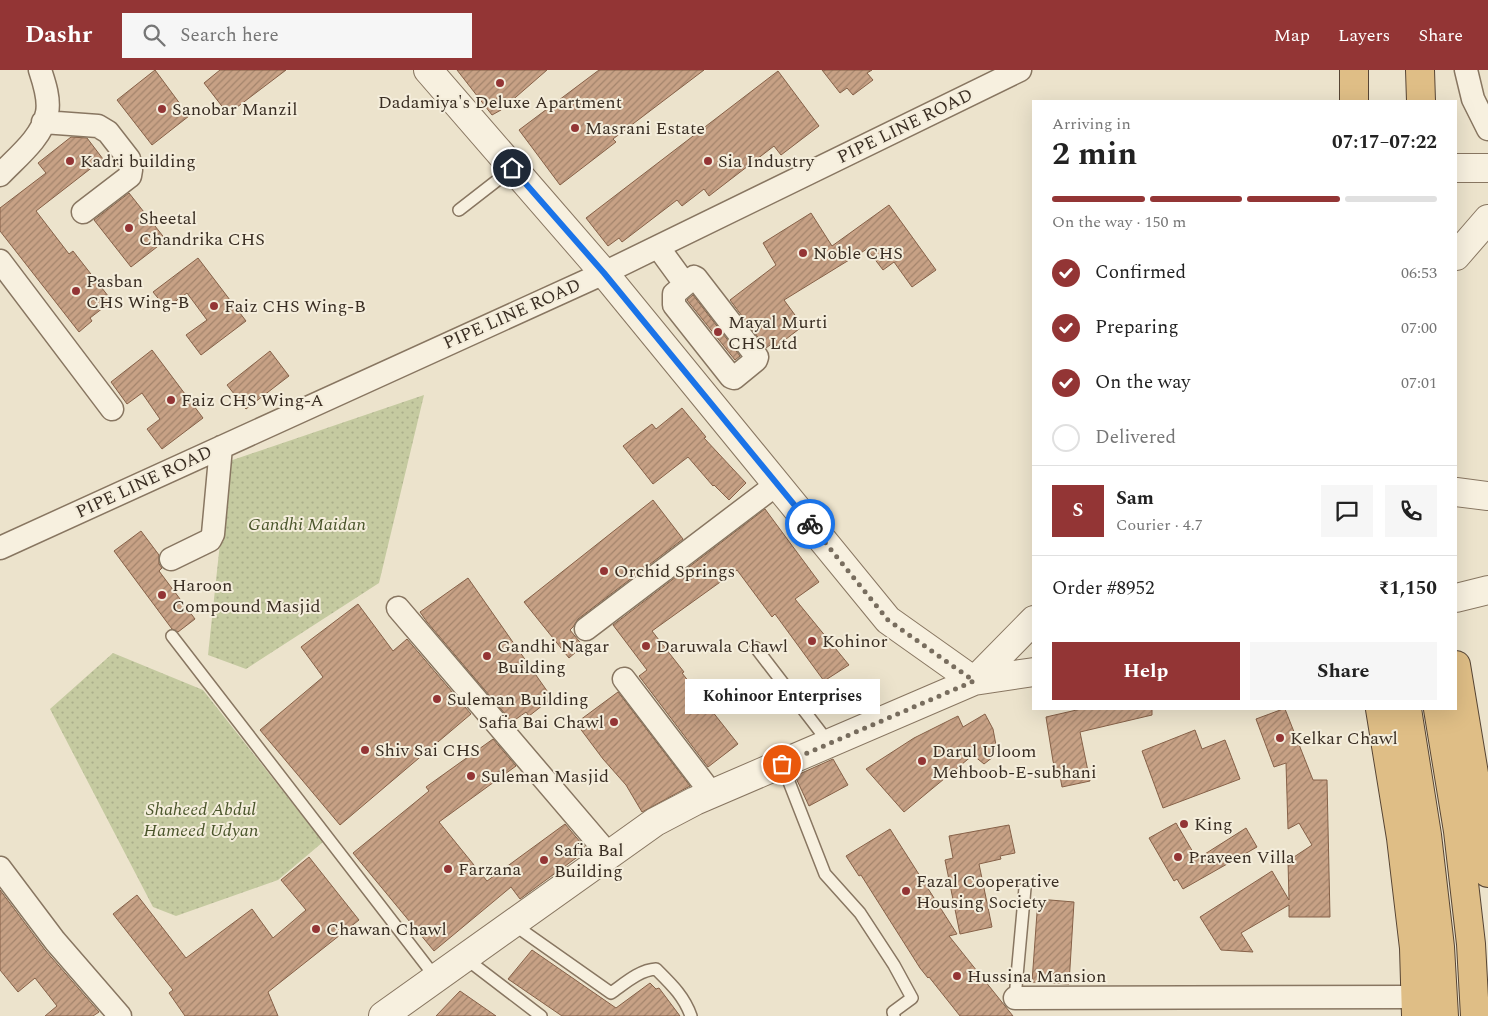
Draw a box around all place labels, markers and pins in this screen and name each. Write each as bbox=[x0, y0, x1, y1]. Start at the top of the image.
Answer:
marker: Dadamiya's Deluxe Apartment bbox=[494, 77, 506, 89]
place label: Dadamiya's Deluxe Apartment bbox=[378, 89, 622, 116]
place label: Sanobar Manzil bbox=[172, 96, 298, 123]
marker: Sanobar Manzil bbox=[156, 103, 168, 115]
place label: Masrani Estate bbox=[585, 115, 705, 142]
marker: Masrani Estate bbox=[569, 122, 581, 134]
pin bbox=[491, 147, 533, 189]
place label: Kadri building bbox=[80, 148, 196, 175]
place label: Sia Industry bbox=[718, 148, 815, 175]
marker: Kadri building bbox=[64, 155, 76, 167]
marker: Sia Industry bbox=[702, 155, 714, 167]
place label: Sheetal Chandrika CHS bbox=[139, 205, 265, 253]
marker: Sheetal Chandrika CHS bbox=[123, 222, 135, 234]
place label: Noble CHS bbox=[813, 240, 903, 267]
marker: Noble CHS bbox=[797, 247, 809, 259]
place label: Pasban CHS Wing-B bbox=[86, 268, 189, 316]
marker: Pasban CHS Wing-B bbox=[70, 285, 82, 297]
place label: Faiz CHS Wing-B bbox=[224, 293, 366, 320]
marker: Faiz CHS Wing-B bbox=[208, 300, 220, 312]
place label: Mayal Murti CHS Ltd bbox=[728, 309, 828, 357]
marker: Mayal Murti CHS Ltd bbox=[712, 326, 724, 338]
place label: Faiz CHS Wing-A bbox=[181, 387, 324, 414]
marker: Faiz CHS Wing-A bbox=[165, 394, 177, 406]
place label: Orchid Springs bbox=[614, 558, 735, 585]
marker: Orchid Springs bbox=[598, 565, 610, 577]
place label: Haroon Compound Masjid bbox=[172, 572, 321, 620]
marker: Haroon Compound Masjid bbox=[156, 589, 168, 601]
place label: Kohinor bbox=[822, 628, 888, 655]
place label: Gandhi Nagar Building bbox=[497, 633, 609, 681]
place label: Daruwala Chawl bbox=[656, 633, 788, 660]
marker: Kohinor bbox=[806, 635, 818, 647]
marker: Daruwala Chawl bbox=[640, 640, 652, 652]
marker: Gandhi Nagar Building bbox=[481, 650, 493, 662]
callout: Kohinoor Enterprises bbox=[684, 679, 880, 714]
place label: Suleman Building bbox=[447, 686, 589, 713]
marker: Suleman Building bbox=[431, 693, 443, 705]
place label: Safia Bai Chawl bbox=[478, 709, 604, 736]
marker: Safia Bai Chawl bbox=[608, 716, 620, 728]
place label: Kelkar Chawl bbox=[1290, 725, 1398, 752]
marker: Kelkar Chawl bbox=[1274, 732, 1286, 744]
place label: Shiv Sai CHS bbox=[375, 737, 480, 764]
place label: Darul Uloom Mehboob-E-subhani bbox=[932, 738, 1097, 786]
pin bbox=[761, 743, 803, 785]
marker: Shiv Sai CHS bbox=[359, 744, 371, 756]
marker: Darul Uloom Mehboob-E-subhani bbox=[916, 755, 928, 767]
place label: Suleman Masjid bbox=[481, 763, 609, 790]
marker: Suleman Masjid bbox=[465, 770, 477, 782]
place label: King bbox=[1194, 811, 1233, 838]
marker: King bbox=[1178, 818, 1190, 830]
place label: Safia Bal Building bbox=[554, 837, 623, 885]
place label: Praveen Villa bbox=[1188, 844, 1295, 871]
marker: Praveen Villa bbox=[1172, 851, 1184, 863]
marker: Safia Bal Building bbox=[538, 854, 550, 866]
place label: Farzana bbox=[458, 856, 522, 883]
marker: Farzana bbox=[442, 863, 454, 875]
place label: Fazal Cooperative Housing Society bbox=[916, 868, 1060, 916]
marker: Fazal Cooperative Housing Society bbox=[900, 885, 912, 897]
place label: Chawan Chawl bbox=[326, 916, 447, 943]
marker: Chawan Chawl bbox=[310, 923, 322, 935]
place label: Hussina Mansion bbox=[967, 963, 1107, 990]
marker: Hussina Mansion bbox=[951, 970, 963, 982]

